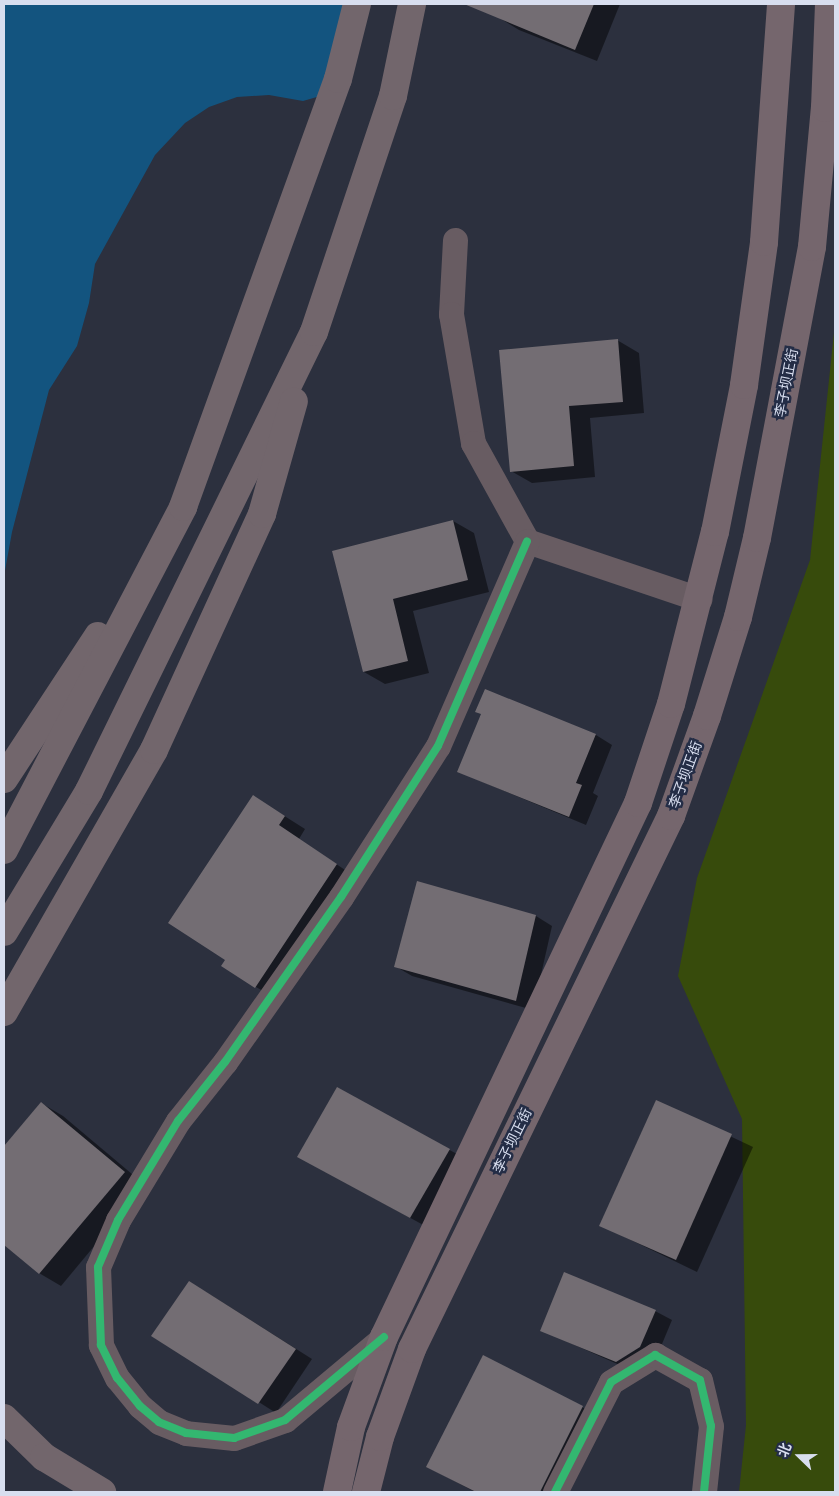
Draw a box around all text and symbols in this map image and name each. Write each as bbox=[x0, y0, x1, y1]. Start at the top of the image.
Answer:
street label: 李子坝正街 bbox=[772, 347, 802, 419]
street label: 李子坝正街 bbox=[666, 739, 706, 811]
street label: 李子坝正街 bbox=[490, 1106, 536, 1176]
north arrow bbox=[774, 1431, 824, 1481]
text: 北 bbox=[774, 1441, 795, 1460]

